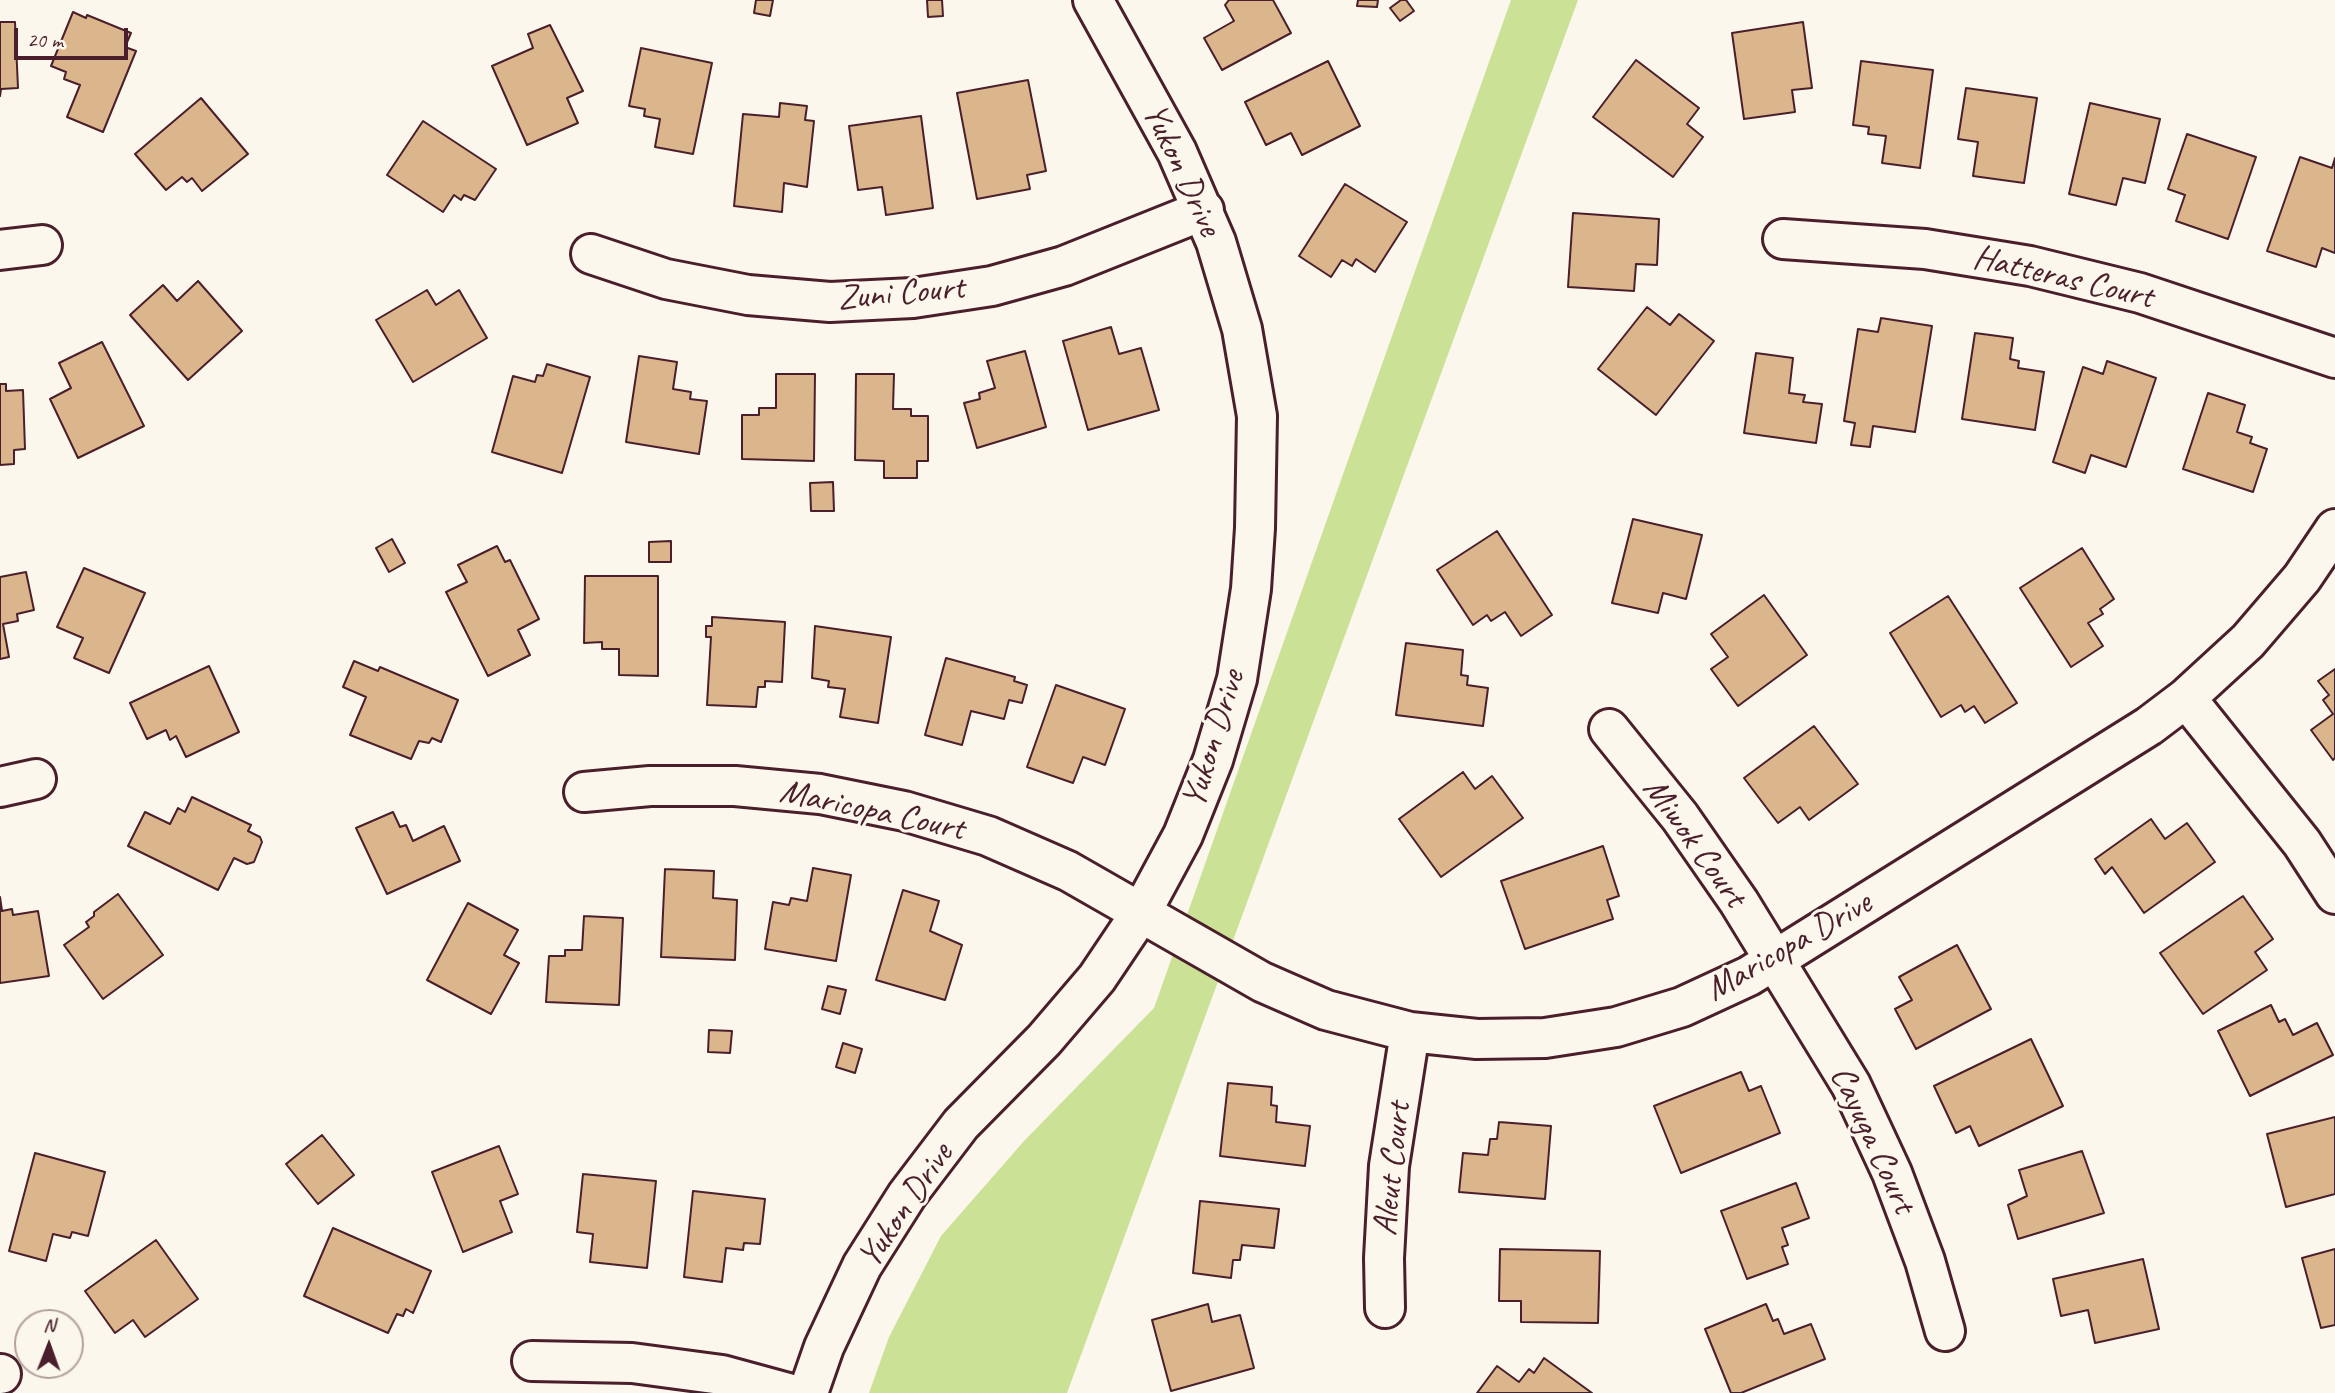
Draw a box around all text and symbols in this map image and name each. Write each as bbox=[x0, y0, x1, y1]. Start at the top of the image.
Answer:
scale bar bbox=[18, 14, 131, 58]
text: 20 m bbox=[27, 27, 63, 53]
street label: Yukon Drive bbox=[1132, 97, 1230, 243]
street label: Hatteras Court bbox=[1969, 237, 2157, 319]
street label: Zuni Court bbox=[836, 268, 966, 320]
street label: Yukon Drive bbox=[1173, 665, 1255, 813]
street label: Miwok Court bbox=[1633, 770, 1755, 916]
street label: Maricopa Court bbox=[776, 771, 968, 851]
street label: Maricopa Drive bbox=[1699, 883, 1879, 1011]
street label: Cayuga Court bbox=[1820, 1060, 1924, 1220]
street label: Aleut Court bbox=[1365, 1100, 1421, 1238]
street label: Yukon Drive bbox=[849, 1136, 963, 1276]
north arrow bbox=[14, 1309, 84, 1379]
text: N bbox=[43, 1313, 55, 1337]

